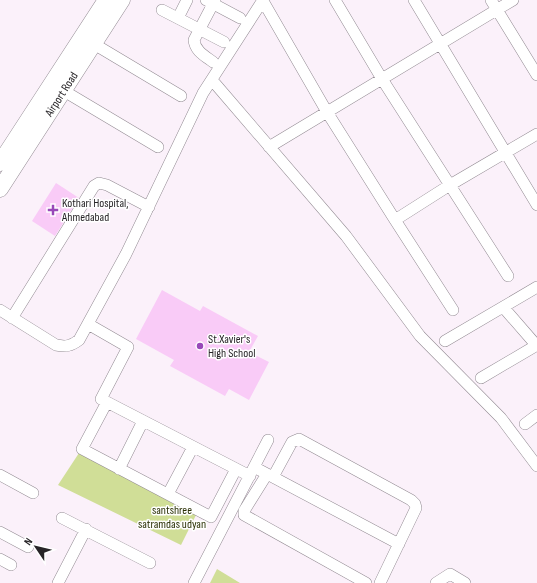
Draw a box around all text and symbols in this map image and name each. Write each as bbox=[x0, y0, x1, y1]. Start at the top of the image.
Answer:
street label: Airport Road bbox=[41, 69, 81, 120]
place label: Kothari Hospital, Ahmedabad bbox=[61, 196, 129, 225]
marker: Kothari Hospital, Ahmedabad bbox=[47, 204, 59, 216]
place label: St.Xavier's High School bbox=[208, 332, 255, 361]
marker: St.Xavier's High School bbox=[195, 341, 205, 351]
park label: santshree satramdas udyan bbox=[138, 503, 206, 532]
north arrow bbox=[16, 527, 56, 567]
text: N bbox=[21, 535, 35, 548]

